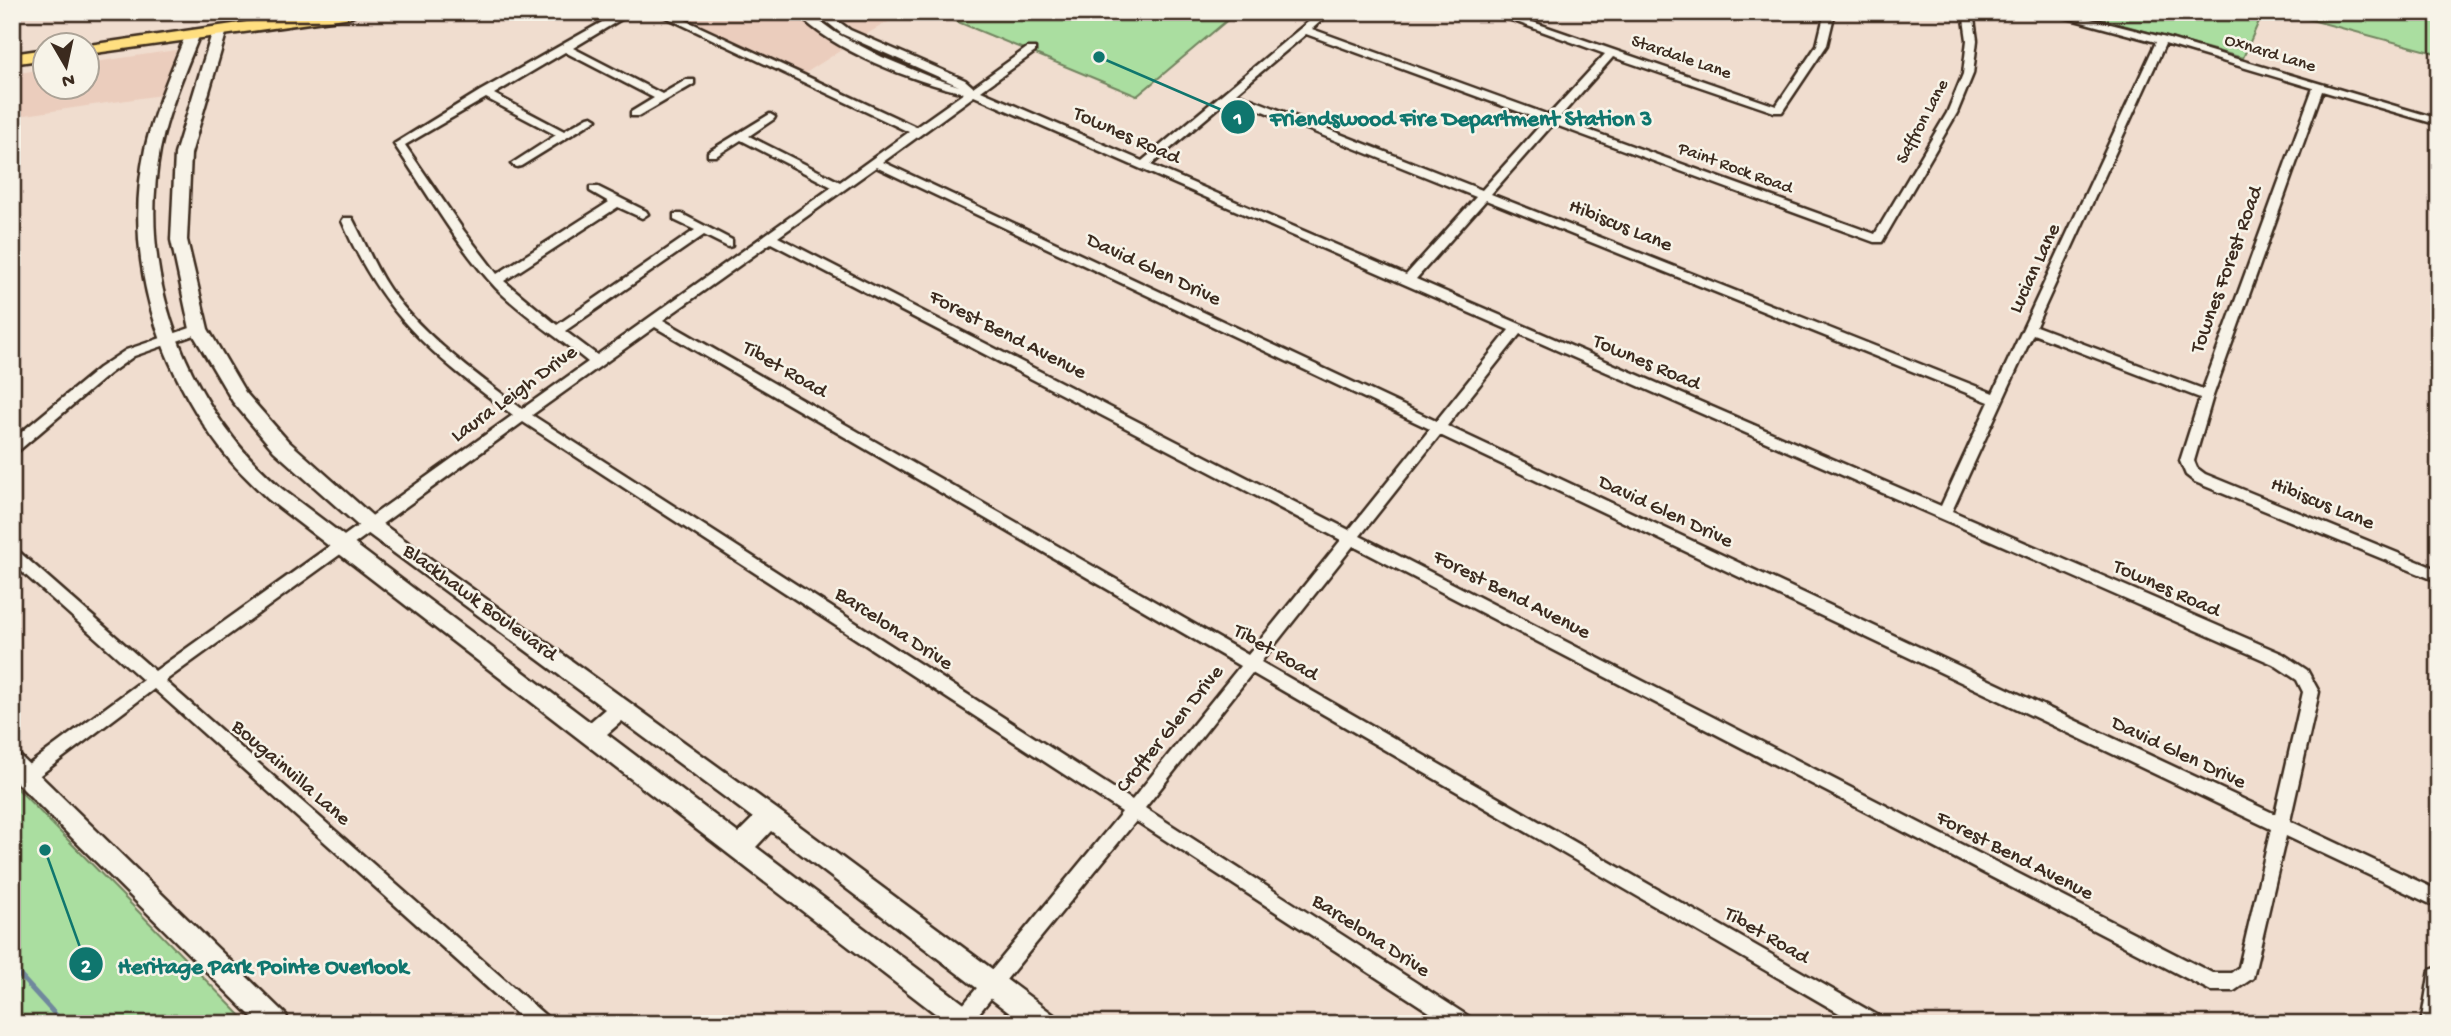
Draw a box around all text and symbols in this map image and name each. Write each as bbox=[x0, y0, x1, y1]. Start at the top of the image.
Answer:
street label: Oxnard Lane bbox=[2222, 30, 2319, 78]
street label: Stardale Lane bbox=[1628, 31, 1735, 85]
north arrow bbox=[32, 32, 102, 102]
text: N bbox=[60, 67, 76, 92]
street label: Saffron Lane bbox=[1892, 76, 1954, 168]
callout: Friendswood Fire Department Station 3 bbox=[1220, 95, 1666, 139]
street label: Townes Road bbox=[1068, 102, 1185, 172]
text: Friendswood Fire Department Station 3 bbox=[1269, 107, 1652, 134]
text: 1 bbox=[1233, 108, 1242, 133]
street label: Paint Rock Road bbox=[1674, 138, 1797, 200]
street label: Townes Forest Road bbox=[2186, 182, 2270, 358]
street label: Hibiscus Lane bbox=[1564, 195, 1677, 260]
street label: Lucian Lane bbox=[2004, 219, 2068, 318]
street label: David Glen Drive bbox=[1080, 228, 1225, 314]
street label: Forest Bend Avenue bbox=[923, 285, 1091, 387]
street label: Townes Road bbox=[1587, 330, 1705, 399]
street label: Tibet Road bbox=[736, 336, 832, 406]
street label: Laura Leigh Drive bbox=[447, 340, 584, 449]
street label: David Glen Drive bbox=[1592, 470, 1737, 556]
street label: Hibiscus Lane bbox=[2266, 473, 2379, 538]
street label: Blackhawk Boulevard bbox=[396, 539, 562, 669]
street label: Forest Bend Avenue bbox=[1427, 545, 1595, 647]
street label: Townes Road bbox=[2108, 555, 2225, 625]
street label: Barcelona Drive bbox=[828, 582, 958, 678]
street label: Tibet Road bbox=[1227, 619, 1323, 689]
street label: Crofter Glen Drive bbox=[1112, 660, 1231, 799]
street label: David Glen Drive bbox=[2105, 711, 2250, 797]
street label: Bougainvilla Lane bbox=[225, 715, 355, 833]
street label: Forest Bend Avenue bbox=[1930, 806, 2098, 908]
street label: Barcelona Drive bbox=[1305, 889, 1435, 985]
street label: Tibet Road bbox=[1718, 902, 1814, 972]
callout: Heritage Park Pointe Overlook bbox=[69, 942, 422, 986]
text: Heritage Park Pointe Overlook bbox=[118, 955, 411, 982]
text: 2 bbox=[81, 956, 92, 981]

